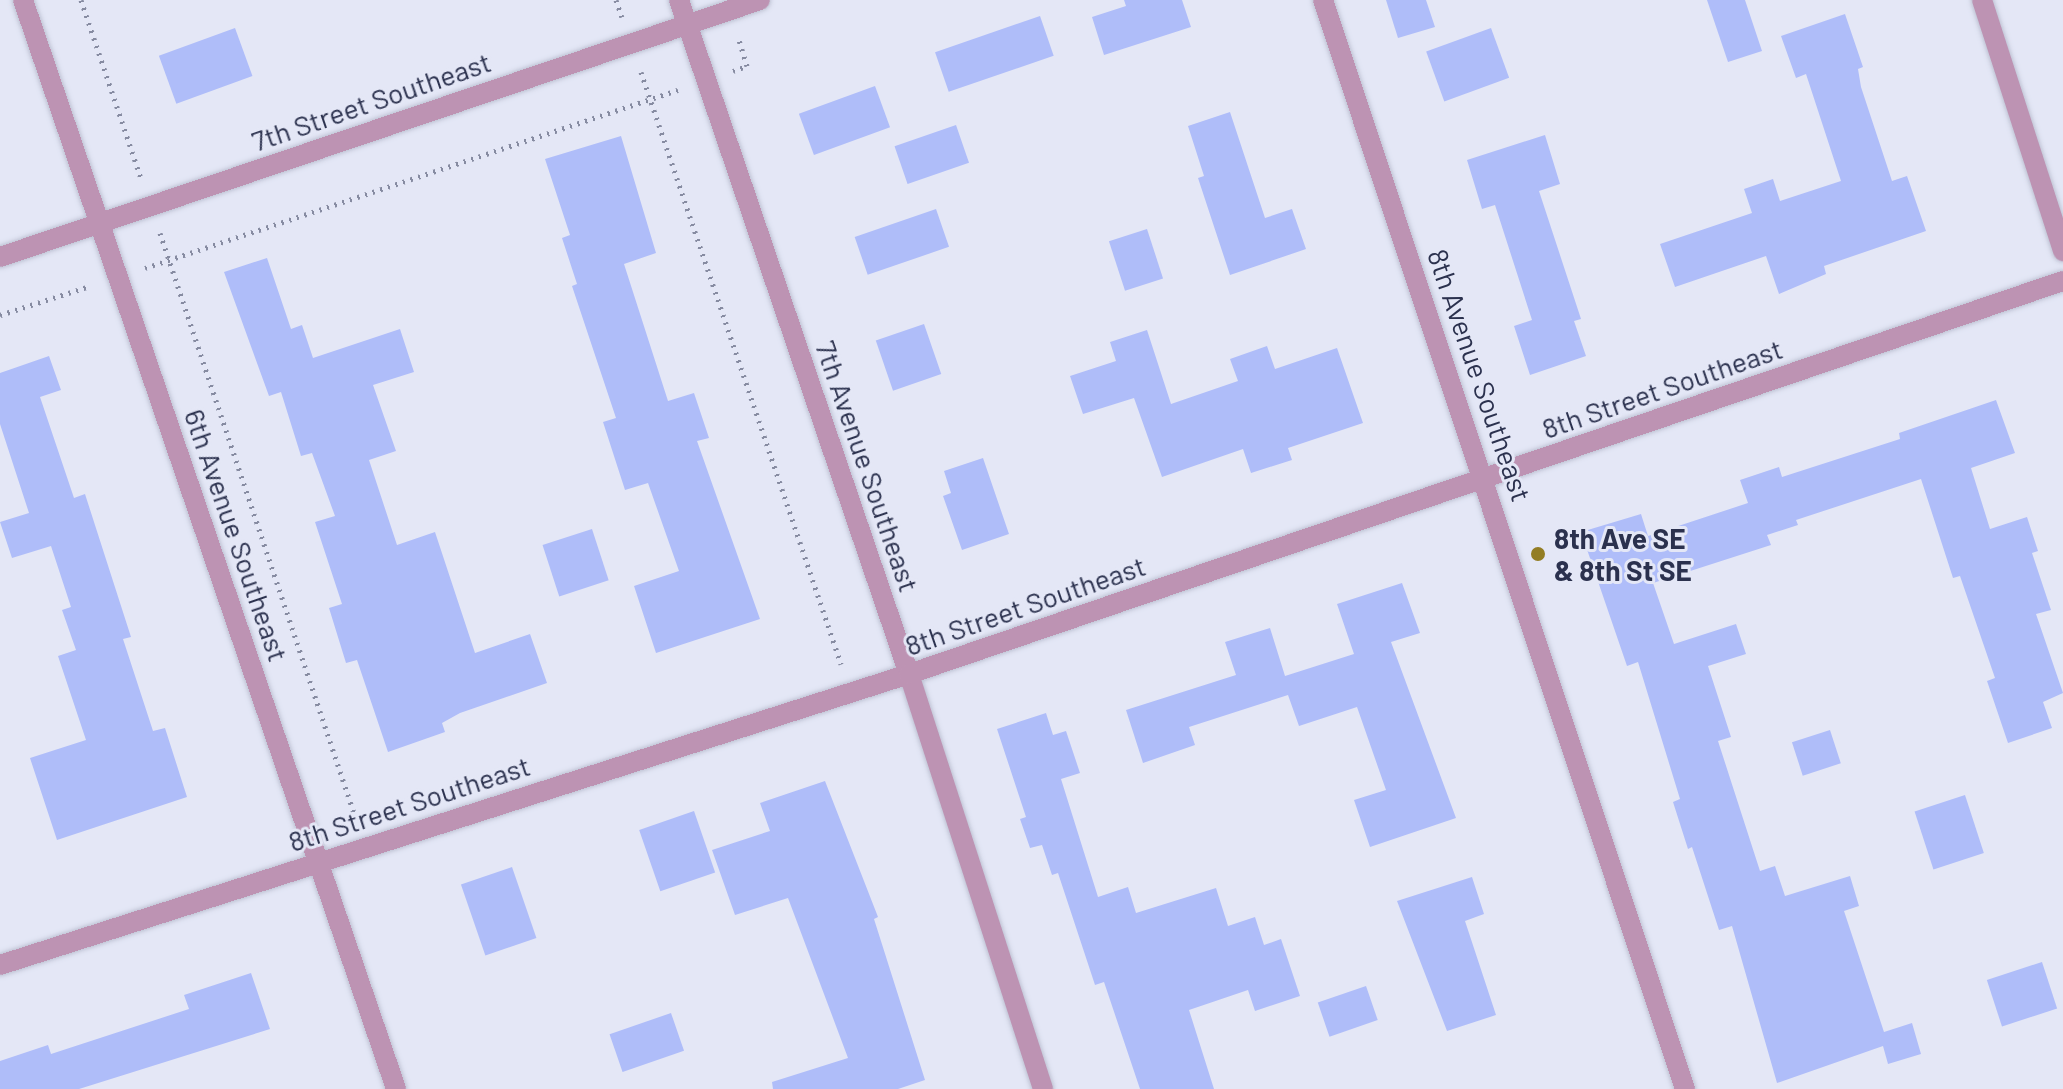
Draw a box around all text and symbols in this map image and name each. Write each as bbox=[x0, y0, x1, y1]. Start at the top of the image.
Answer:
street label: 7th Street Southeast bbox=[247, 44, 495, 158]
street label: 8th Avenue Southeast bbox=[1421, 244, 1539, 506]
street label: 8th Street Southeast bbox=[1537, 331, 1787, 445]
street label: 7th Avenue Southeast bbox=[809, 336, 927, 596]
street label: 6th Avenue Southeast bbox=[178, 405, 296, 665]
place label: 8th Ave SE & 8th St SE bbox=[1554, 521, 1692, 587]
marker: 8th Ave SE & 8th St SE bbox=[1529, 545, 1547, 563]
street label: 8th Street Southeast bbox=[900, 548, 1150, 662]
street label: 8th Street Southeast bbox=[284, 748, 534, 858]

